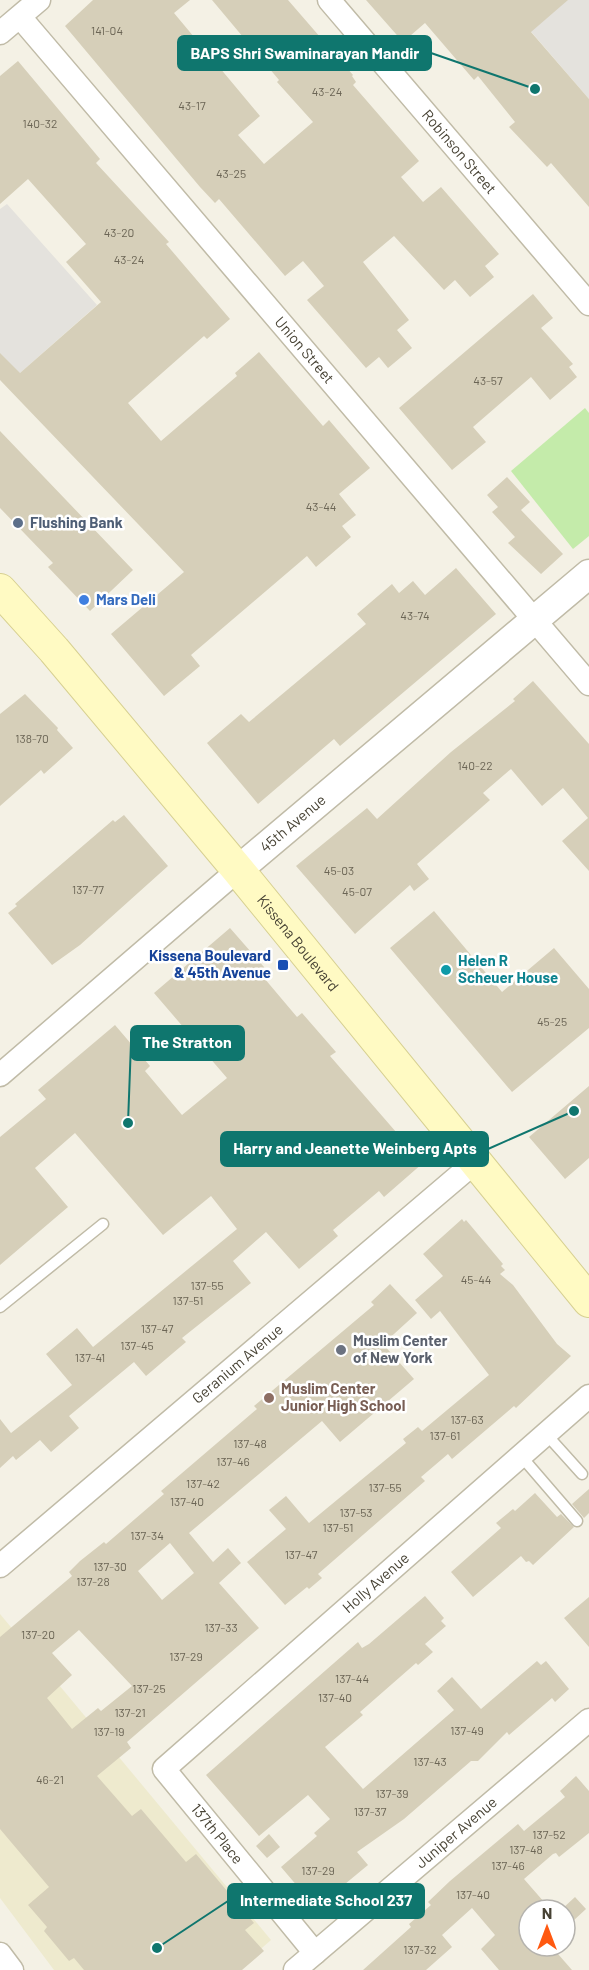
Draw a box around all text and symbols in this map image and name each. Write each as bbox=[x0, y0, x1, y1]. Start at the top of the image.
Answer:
house number: 141-04 bbox=[91, 23, 123, 37]
callout: BAPS Shri Swaminarayan Mandir bbox=[178, 36, 431, 70]
text: BAPS Shri Swaminarayan Mandir bbox=[191, 43, 419, 62]
house number: 43-24 bbox=[312, 84, 342, 98]
house number: 43-17 bbox=[178, 98, 206, 112]
street label: Robinson Street bbox=[419, 106, 501, 197]
house number: 140-32 bbox=[23, 116, 57, 130]
house number: 43-25 bbox=[216, 166, 246, 180]
house number: 43-20 bbox=[104, 225, 134, 239]
house number: 43-24 bbox=[114, 252, 144, 266]
street label: Union Street bbox=[272, 313, 338, 387]
house number: 43-57 bbox=[473, 373, 503, 387]
house number: 43-44 bbox=[306, 499, 336, 513]
place label: Flushing Bank bbox=[30, 513, 123, 531]
marker: Flushing Bank bbox=[11, 516, 25, 530]
place label: Mars Deli bbox=[96, 590, 156, 608]
marker: Mars Deli bbox=[77, 593, 91, 607]
house number: 43-74 bbox=[400, 608, 430, 622]
house number: 138-70 bbox=[15, 731, 49, 745]
house number: 140-22 bbox=[457, 758, 493, 772]
street label: 45th Avenue bbox=[256, 790, 329, 856]
house number: 45-03 bbox=[324, 863, 354, 877]
house number: 137-77 bbox=[72, 882, 104, 896]
house number: 45-07 bbox=[342, 884, 372, 898]
street label: Kissena Boulevard bbox=[254, 891, 343, 994]
place label: Kissena Boulevard & 45th Avenue bbox=[149, 946, 271, 981]
place label: Helen R Scheuer House bbox=[458, 951, 558, 986]
marker: Kissena Boulevard & 45th Avenue bbox=[276, 958, 290, 972]
marker: Helen R Scheuer House bbox=[439, 963, 453, 977]
house number: 45-25 bbox=[537, 1014, 567, 1028]
callout: The Stratton bbox=[131, 1026, 244, 1060]
text: The Stratton bbox=[142, 1032, 232, 1051]
callout: Harry and Jeanette Weinberg Apts bbox=[221, 1132, 488, 1166]
text: Harry and Jeanette Weinberg Apts bbox=[233, 1138, 477, 1157]
house number: 45-44 bbox=[461, 1272, 491, 1286]
house number: 137-55 bbox=[190, 1278, 224, 1292]
house number: 137-51 bbox=[173, 1293, 203, 1307]
street label: Geranium Avenue bbox=[188, 1320, 286, 1407]
house number: 137-47 bbox=[141, 1321, 174, 1335]
place label: Muslim Center of New York bbox=[353, 1331, 448, 1366]
house number: 137-45 bbox=[120, 1338, 154, 1352]
marker: Muslim Center of New York bbox=[334, 1343, 348, 1357]
house number: 137-41 bbox=[75, 1350, 105, 1364]
place label: Muslim Center Junior High School bbox=[281, 1379, 405, 1414]
marker: Muslim Center Junior High School bbox=[262, 1391, 276, 1405]
house number: 137-63 bbox=[450, 1412, 484, 1426]
house number: 137-61 bbox=[430, 1428, 460, 1442]
house number: 137-48 bbox=[233, 1436, 267, 1450]
house number: 137-46 bbox=[216, 1454, 250, 1468]
house number: 137-42 bbox=[186, 1476, 220, 1490]
house number: 137-55 bbox=[368, 1480, 402, 1494]
house number: 137-40 bbox=[170, 1494, 204, 1508]
house number: 137-53 bbox=[339, 1505, 373, 1519]
house number: 137-51 bbox=[323, 1520, 353, 1534]
house number: 137-34 bbox=[130, 1528, 164, 1542]
house number: 137-47 bbox=[285, 1547, 318, 1561]
street label: Holly Avenue bbox=[338, 1548, 412, 1616]
house number: 137-30 bbox=[93, 1559, 127, 1573]
house number: 137-28 bbox=[76, 1574, 110, 1588]
house number: 137-33 bbox=[204, 1620, 238, 1634]
house number: 137-20 bbox=[21, 1627, 55, 1641]
house number: 137-29 bbox=[169, 1649, 203, 1663]
house number: 137-44 bbox=[335, 1671, 369, 1685]
house number: 137-25 bbox=[132, 1681, 166, 1695]
house number: 137-40 bbox=[318, 1690, 352, 1704]
house number: 137-21 bbox=[114, 1705, 146, 1719]
house number: 137-49 bbox=[450, 1723, 484, 1737]
house number: 137-19 bbox=[93, 1724, 125, 1738]
house number: 137-43 bbox=[413, 1754, 447, 1768]
house number: 46-21 bbox=[36, 1772, 64, 1786]
house number: 137-39 bbox=[375, 1786, 409, 1800]
street label: Juniper Avenue bbox=[412, 1792, 500, 1871]
street label: 137th Place bbox=[188, 1800, 248, 1867]
house number: 137-37 bbox=[354, 1804, 387, 1818]
house number: 137-52 bbox=[532, 1827, 566, 1841]
house number: 137-48 bbox=[509, 1842, 543, 1856]
house number: 137-46 bbox=[491, 1858, 525, 1872]
house number: 137-29 bbox=[301, 1863, 335, 1877]
callout: Intermediate School 237 bbox=[228, 1884, 424, 1918]
house number: 137-40 bbox=[456, 1887, 490, 1901]
text: Intermediate School 237 bbox=[240, 1890, 412, 1909]
north arrow bbox=[517, 1898, 577, 1958]
text: N bbox=[542, 1903, 552, 1922]
house number: 137-32 bbox=[403, 1942, 437, 1956]

